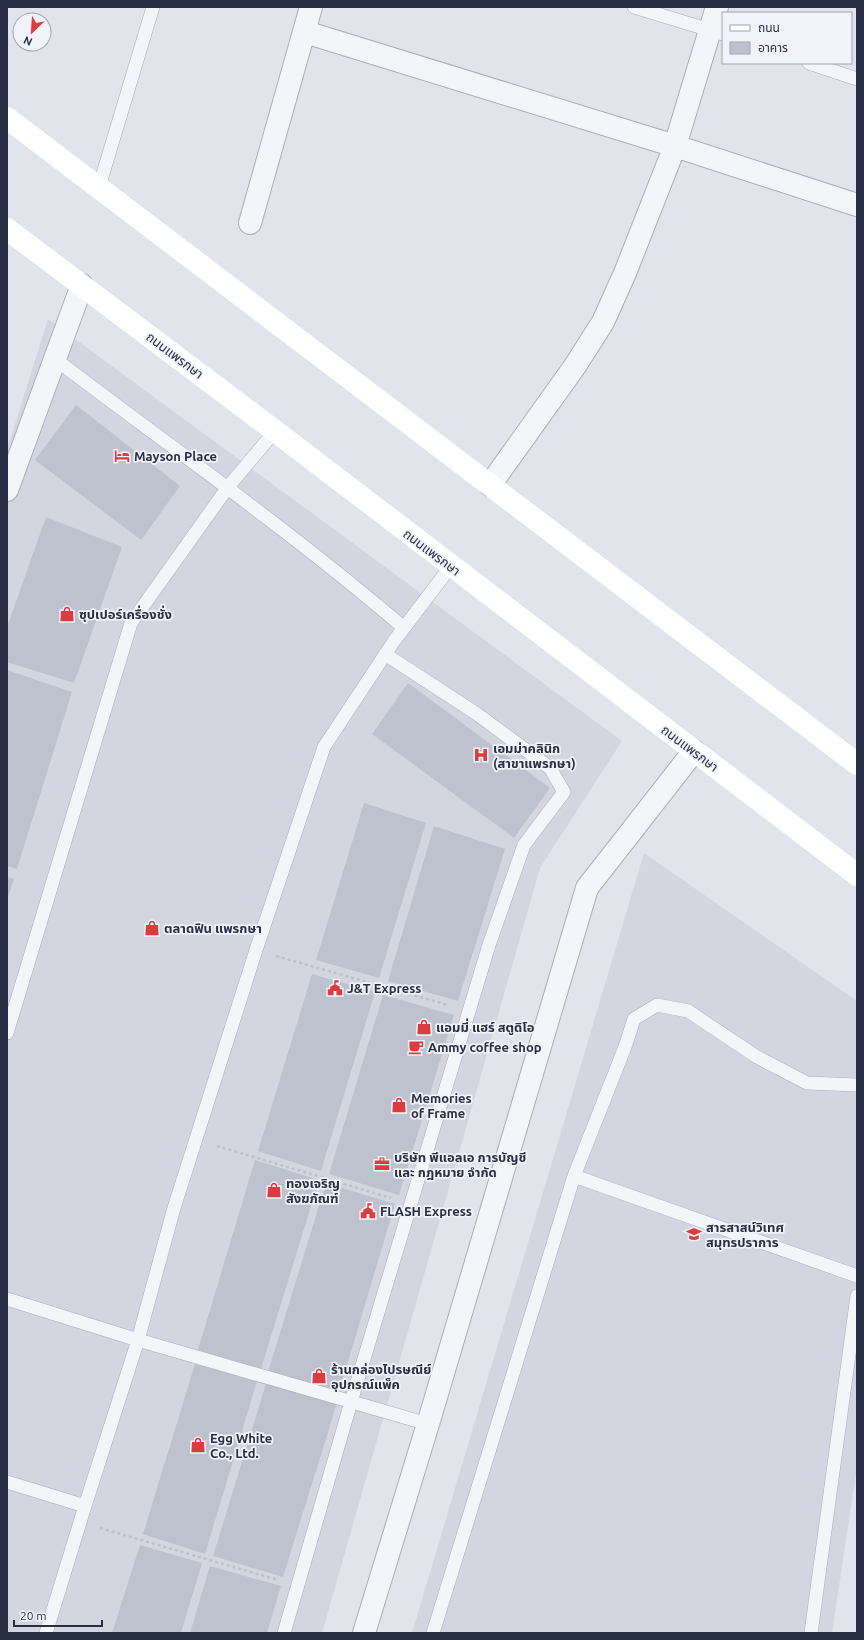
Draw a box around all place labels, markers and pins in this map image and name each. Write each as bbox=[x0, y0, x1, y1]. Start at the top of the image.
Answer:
hotel icon: Mayson Place bbox=[113, 447, 131, 465]
place label: Mayson Place bbox=[134, 449, 217, 463]
shop icon: ซุปเปอร์เครื่องชั่ง bbox=[58, 605, 76, 623]
place label: ซุปเปอร์เครื่องชั่ง bbox=[79, 605, 172, 622]
place label: เอมม่าคลินิก (สาขาแพรกษา) bbox=[493, 741, 576, 771]
hospital icon: เอมม่าคลินิก (สาขาแพรกษา) bbox=[472, 746, 490, 764]
shop icon: ตลาดฟิน แพรกษา bbox=[143, 919, 161, 937]
place label: ตลาดฟิน แพรกษา bbox=[164, 921, 262, 935]
public building icon: J&T Express bbox=[326, 979, 344, 997]
place label: J&T Express bbox=[347, 981, 421, 995]
shop icon: แอมมี่ แฮร์ สตูดิโอ bbox=[415, 1018, 433, 1036]
place label: แอมมี่ แฮร์ สตูดิโอ bbox=[436, 1018, 535, 1036]
cafe icon: Ammy coffee shop bbox=[407, 1038, 425, 1056]
place label: Ammy coffee shop bbox=[428, 1040, 542, 1054]
place label: Memories of Frame bbox=[411, 1091, 472, 1120]
shop icon: Memories of Frame bbox=[390, 1096, 408, 1114]
place label: บริษัท พีแอลเอ การบัญชี และ กฎหมาย จำกัด bbox=[394, 1150, 527, 1180]
office icon: บริษัท พีแอลเอ การบัญชี และ กฎหมาย จำกัด bbox=[373, 1155, 391, 1173]
place label: ทองเจริญ สังฆภัณฑ์ bbox=[286, 1176, 340, 1205]
shop icon: ทองเจริญ สังฆภัณฑ์ bbox=[265, 1181, 283, 1199]
public building icon: FLASH Express bbox=[359, 1202, 377, 1220]
place label: FLASH Express bbox=[380, 1204, 472, 1218]
place label: สารสาสน์วิเทศ สมุทรปราการ bbox=[706, 1220, 784, 1250]
school or university icon: สารสาสน์วิเทศ สมุทรปราการ bbox=[685, 1225, 703, 1243]
place label: ร้านกล่องไปรษณีย์ อุปกรณ์แพ็ค bbox=[331, 1362, 431, 1392]
shop icon: ร้านกล่องไปรษณีย์ อุปกรณ์แพ็ค bbox=[310, 1367, 328, 1385]
place label: Egg White Co., Ltd. bbox=[210, 1431, 272, 1460]
shop icon: Egg White Co., Ltd. bbox=[189, 1436, 207, 1454]

